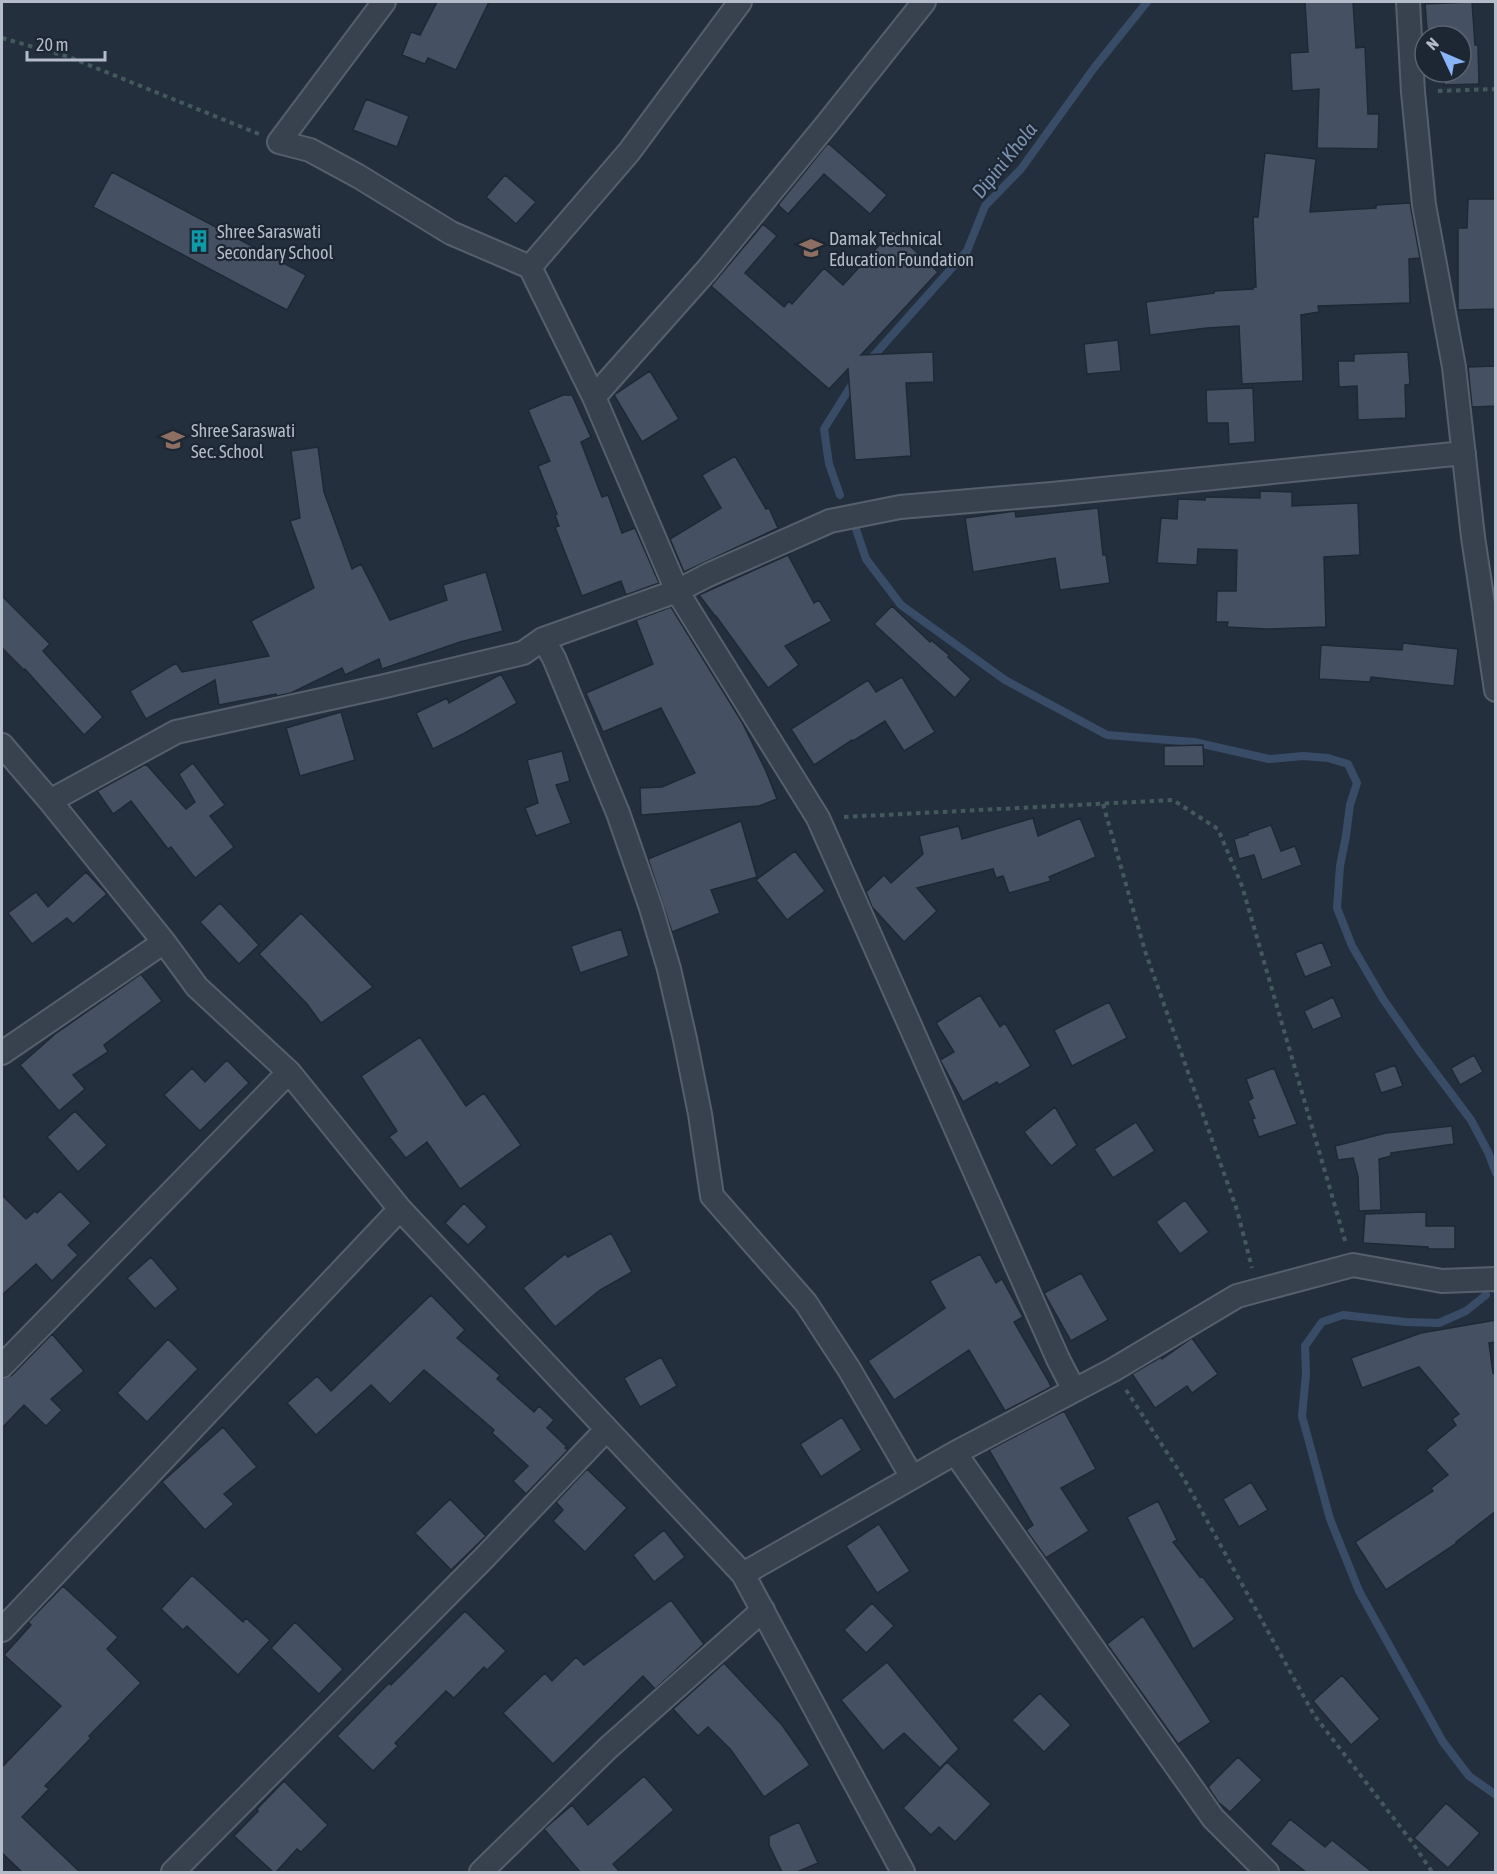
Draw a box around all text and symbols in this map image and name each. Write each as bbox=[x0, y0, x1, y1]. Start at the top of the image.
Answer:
scale bar bbox=[27, 24, 105, 62]
north arrow bbox=[1413, 24, 1473, 84]
text: 20 m bbox=[36, 34, 68, 55]
text: N bbox=[1422, 34, 1442, 53]
water label: Dipini Khola bbox=[967, 118, 1041, 202]
place label: Shree Saraswati Secondary School bbox=[217, 221, 333, 263]
building icon: Shree Saraswati Secondary School bbox=[186, 228, 212, 254]
place label: Damak Technical Education Foundation bbox=[829, 228, 974, 270]
school or university icon: Damak Technical Education Foundation bbox=[798, 235, 824, 261]
place label: Shree Saraswati Sec. School bbox=[191, 420, 295, 462]
school or university icon: Shree Saraswati Sec. School bbox=[160, 427, 186, 453]

